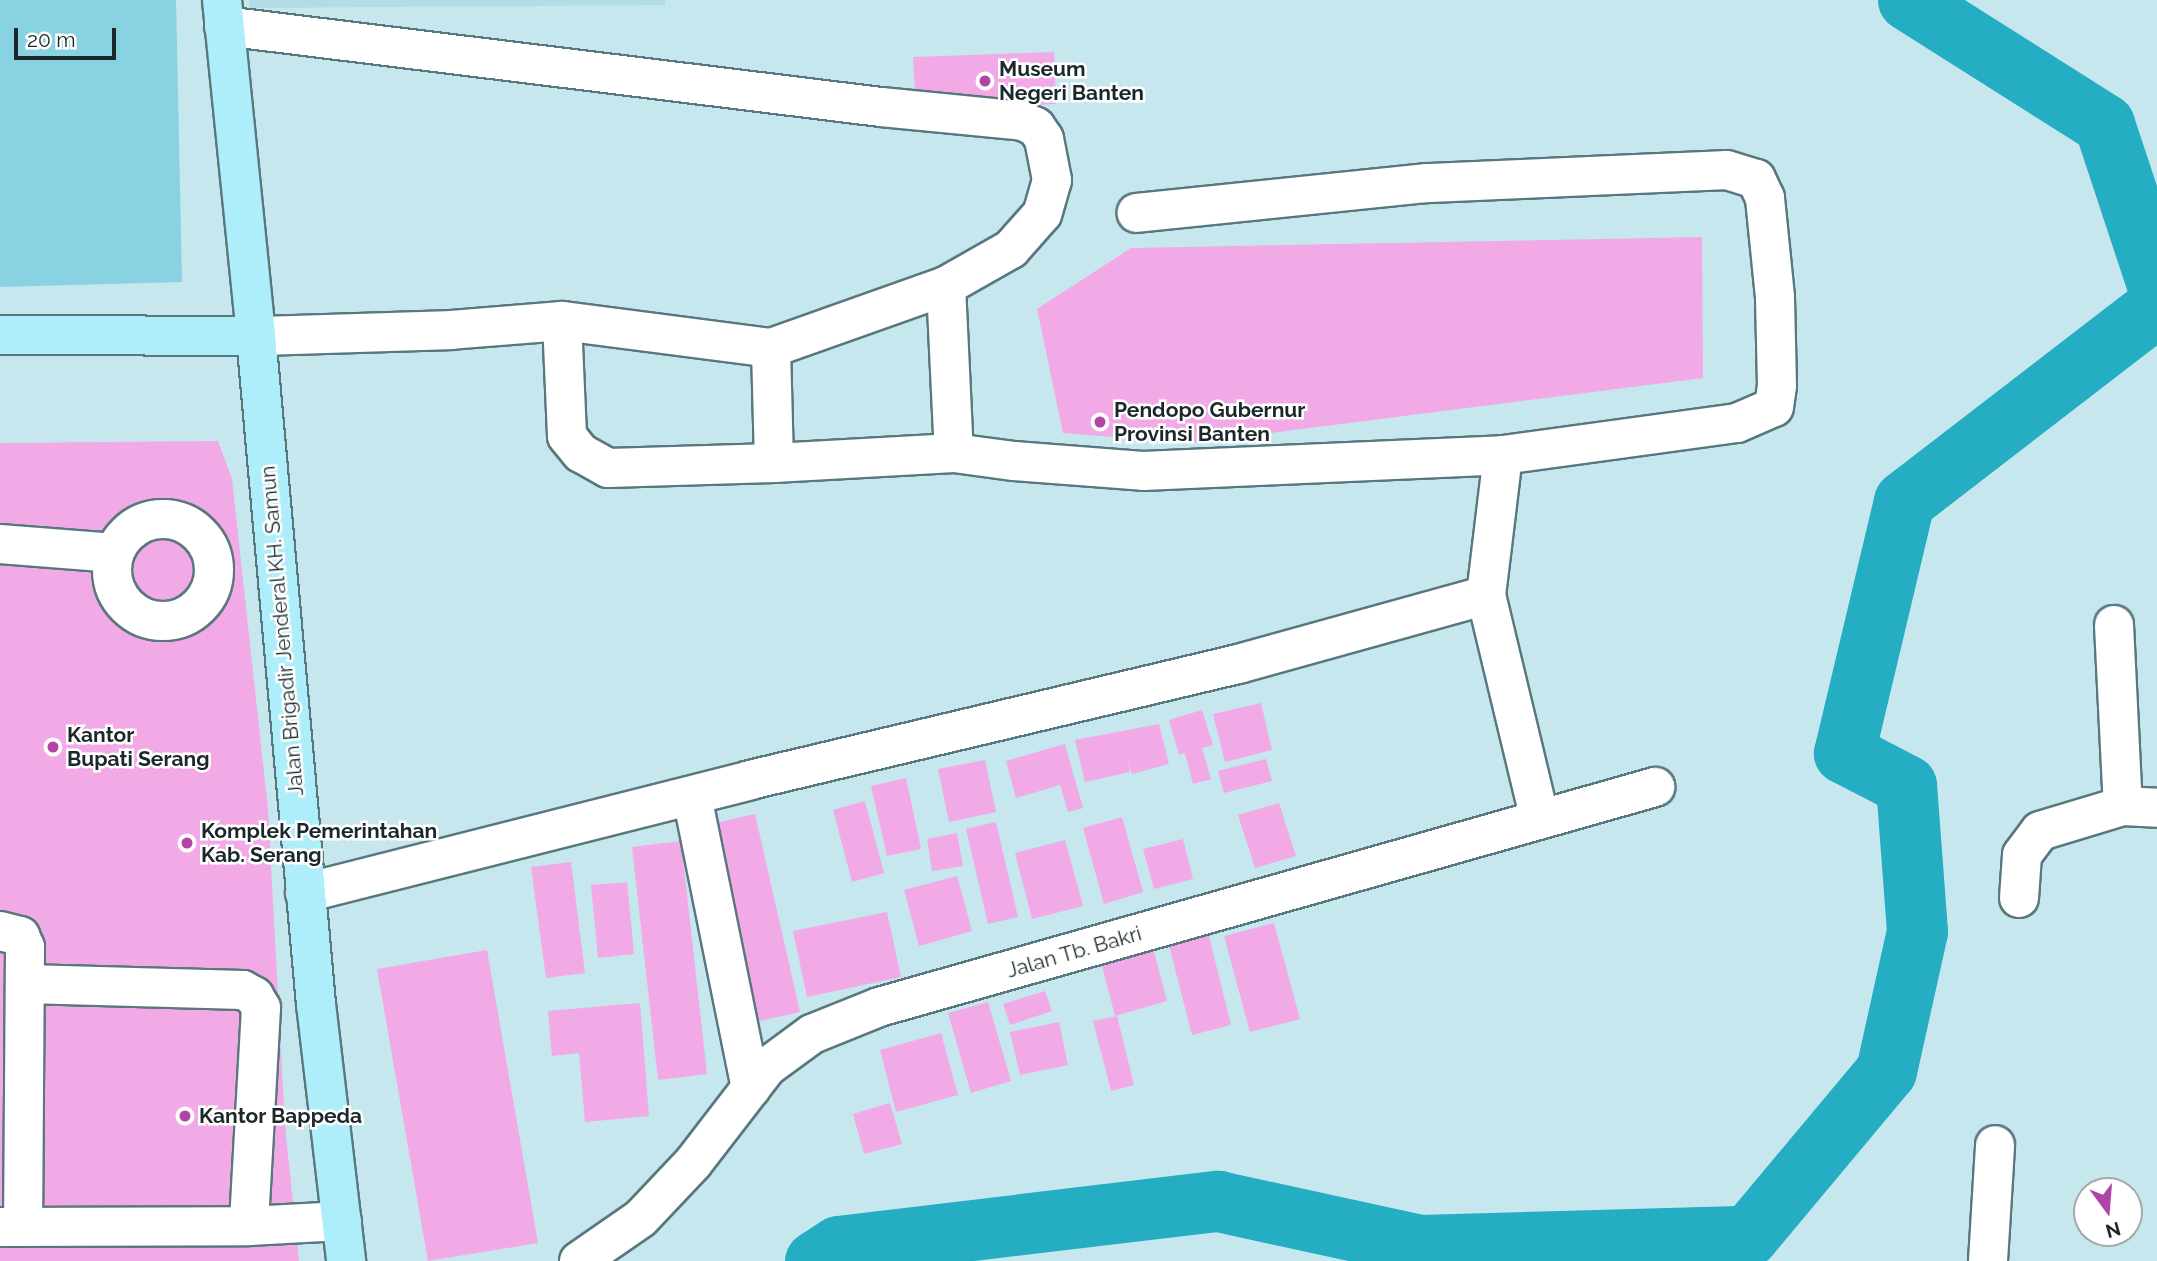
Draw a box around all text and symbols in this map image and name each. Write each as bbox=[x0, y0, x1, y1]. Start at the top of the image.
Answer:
scale bar bbox=[18, 14, 119, 58]
text: 20 m bbox=[27, 27, 75, 52]
place label: Museum Negeri Banten bbox=[999, 56, 1144, 106]
marker: Museum Negeri Banten bbox=[977, 73, 993, 89]
place label: Pendopo Gubernur Provinsi Banten bbox=[1114, 397, 1305, 447]
marker: Pendopo Gubernur Provinsi Banten bbox=[1092, 414, 1108, 430]
street label: Jalan Brigadir Jenderal KH. Samun bbox=[255, 464, 309, 798]
place label: Kantor Bupati Serang bbox=[67, 722, 210, 772]
marker: Kantor Bupati Serang bbox=[45, 739, 61, 755]
place label: Komplek Pemerintahan Kab. Serang bbox=[201, 818, 437, 868]
marker: Komplek Pemerintahan Kab. Serang bbox=[179, 835, 195, 851]
street label: Jalan Tb. Bakri bbox=[1003, 921, 1145, 983]
place label: Kantor Bappeda bbox=[199, 1103, 363, 1129]
marker: Kantor Bappeda bbox=[177, 1108, 193, 1124]
north arrow bbox=[2073, 1177, 2143, 1247]
text: N bbox=[2103, 1218, 2123, 1243]

